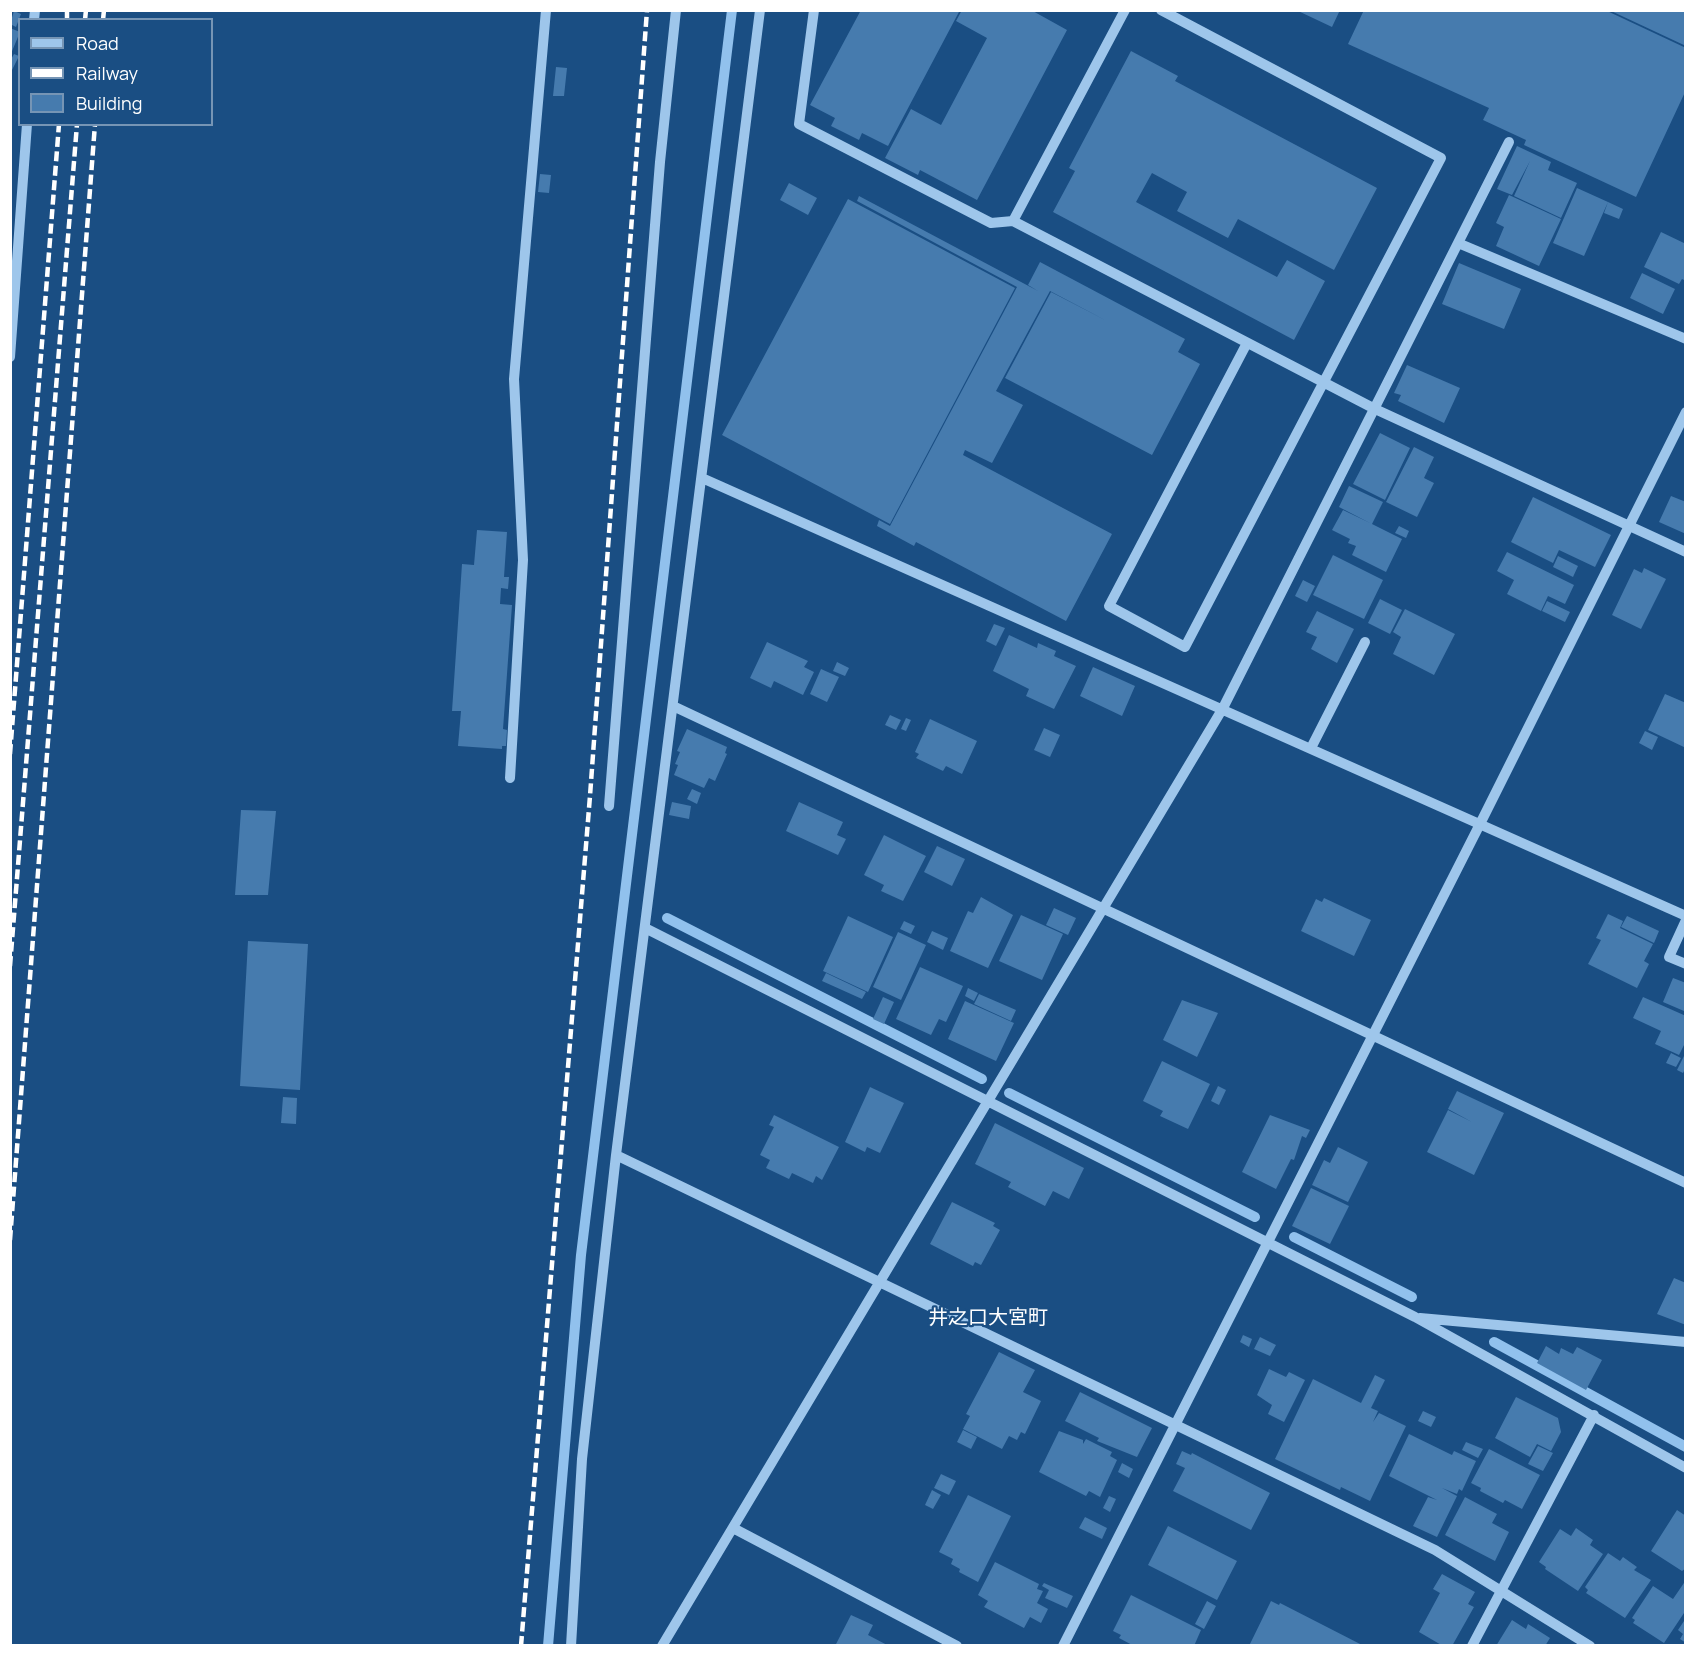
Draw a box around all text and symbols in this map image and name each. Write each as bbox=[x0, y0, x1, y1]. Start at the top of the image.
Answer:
legend bbox=[18, 18, 213, 126]
text: Road bbox=[76, 31, 119, 55]
text: Railway bbox=[76, 61, 138, 85]
text: Building bbox=[76, 91, 142, 115]
district label: 井之口大宮町 bbox=[928, 1306, 1048, 1330]

